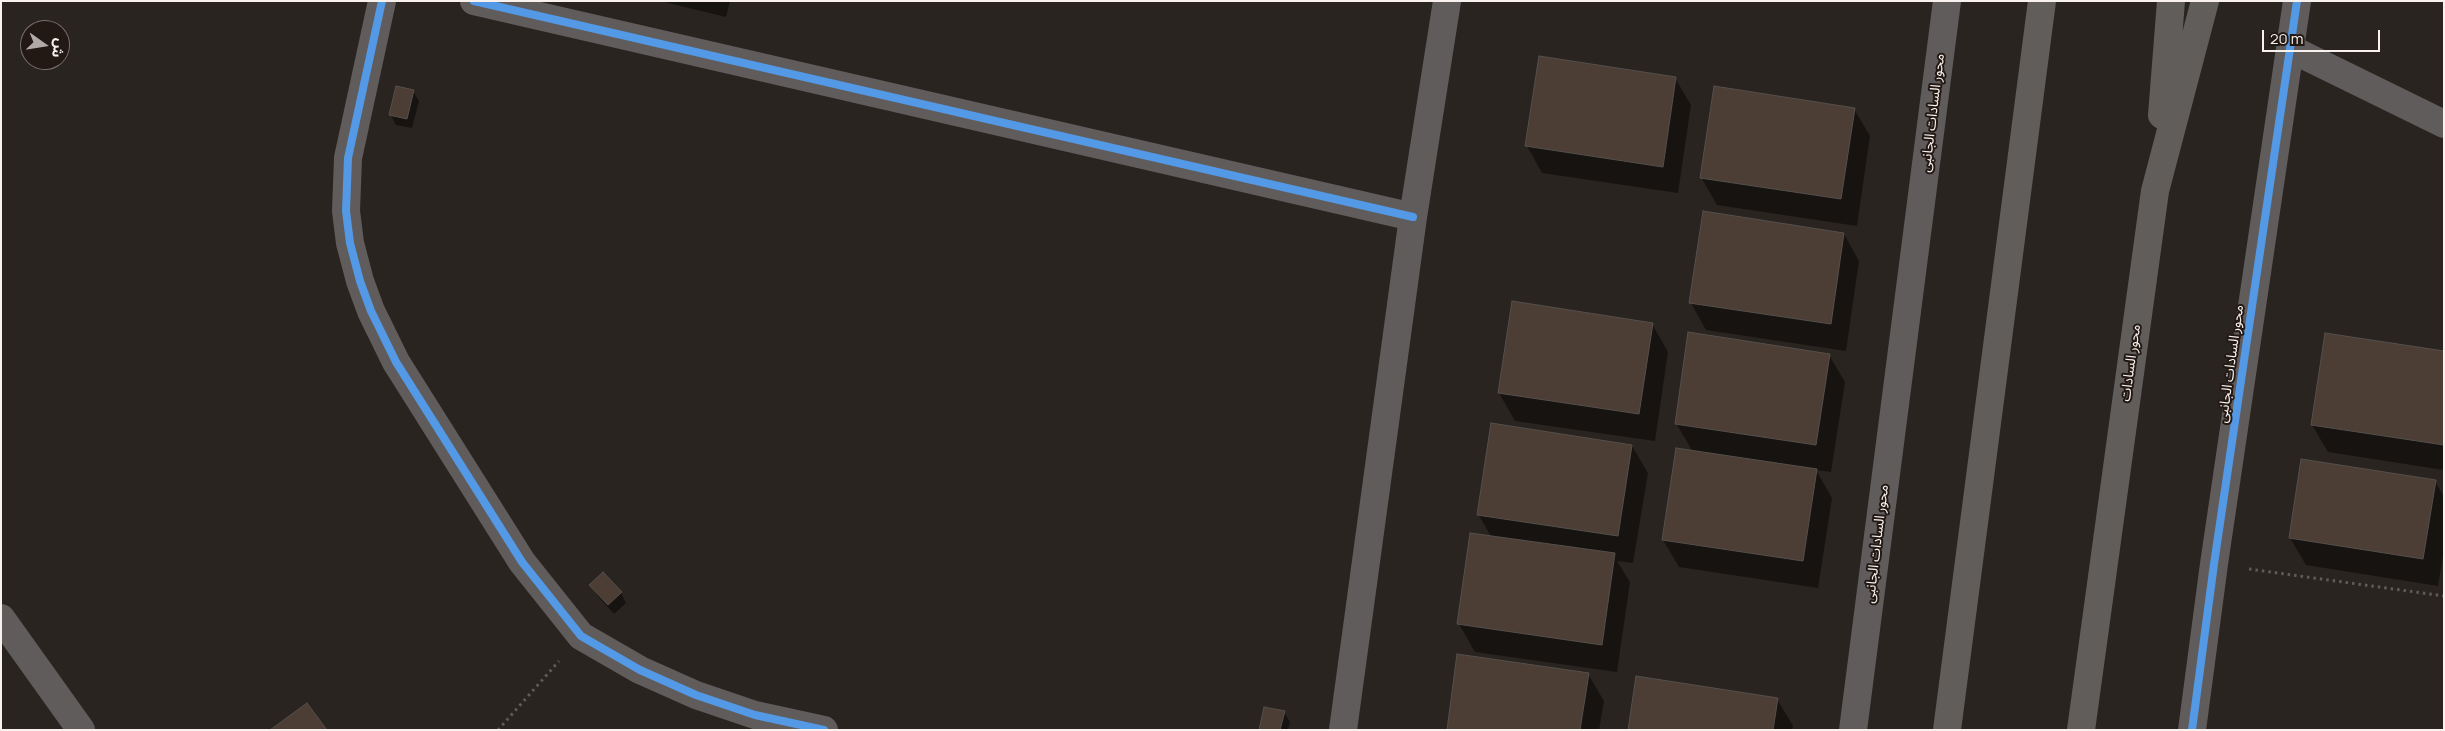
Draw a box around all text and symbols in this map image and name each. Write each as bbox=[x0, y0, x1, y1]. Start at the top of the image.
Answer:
north arrow bbox=[20, 20, 70, 70]
scale bar bbox=[2265, 20, 2382, 52]
text: 20 m bbox=[2270, 28, 2303, 49]
text: ش bbox=[48, 37, 71, 60]
street label: محور السادات الجانبى bbox=[1917, 53, 1949, 173]
street label: محور السادات الجانبى bbox=[2214, 304, 2248, 424]
street label: محور السادات bbox=[2117, 323, 2145, 403]
street label: محور السادات الجانبى bbox=[1861, 484, 1893, 604]

